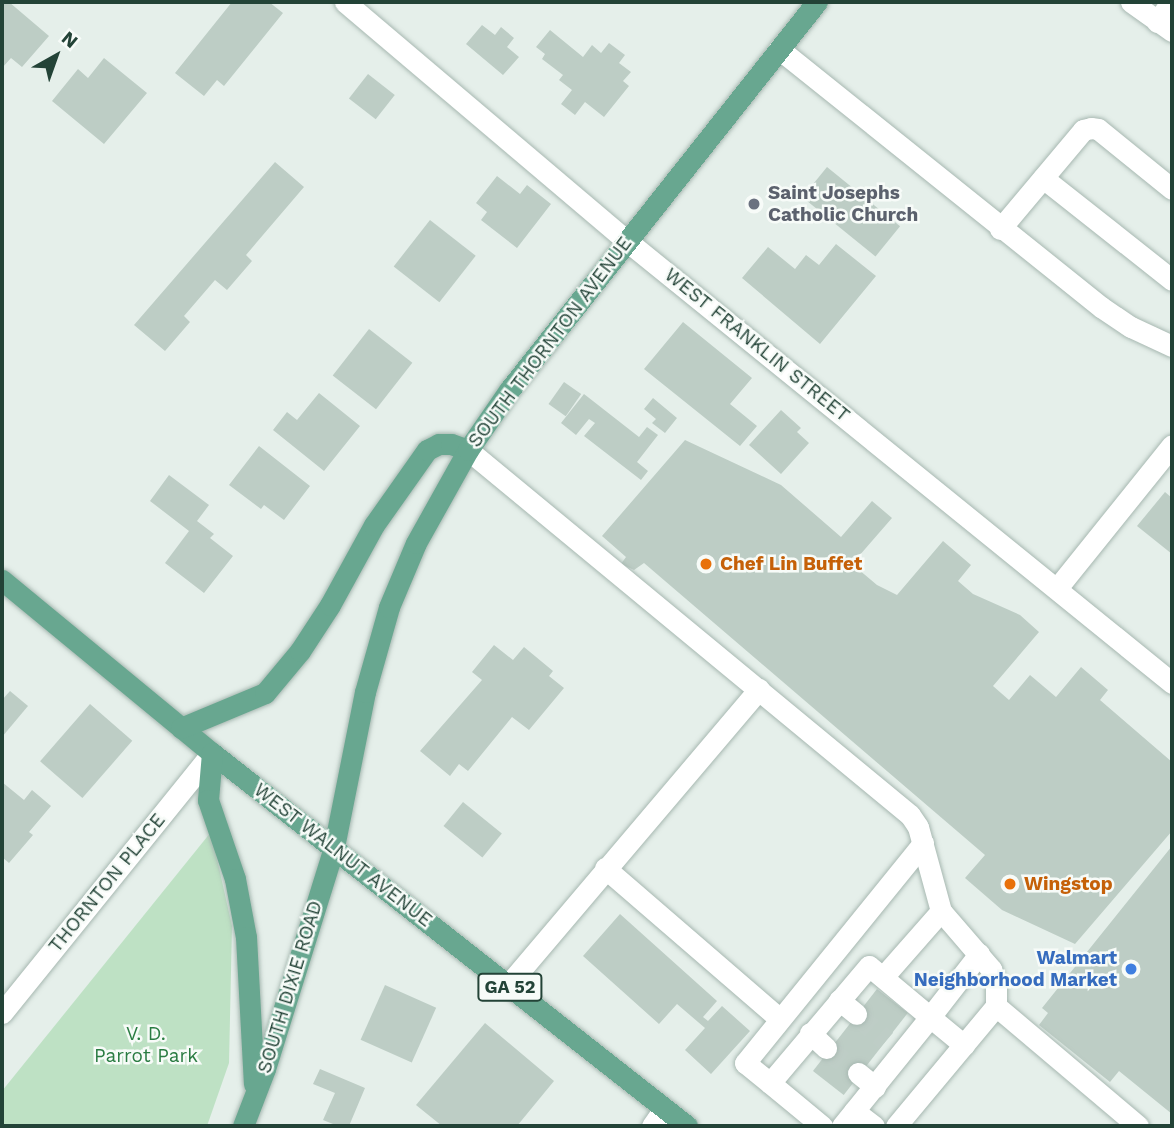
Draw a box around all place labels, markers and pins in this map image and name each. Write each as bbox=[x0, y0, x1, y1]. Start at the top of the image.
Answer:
place label: Saint Josephs Catholic Church bbox=[768, 182, 918, 226]
marker: Saint Josephs Catholic Church bbox=[746, 196, 762, 212]
place label: Chef Lin Buffet bbox=[720, 553, 863, 575]
marker: Chef Lin Buffet bbox=[698, 556, 714, 572]
place label: Wingstop bbox=[1024, 873, 1113, 895]
marker: Wingstop bbox=[1002, 876, 1018, 892]
place label: Walmart Neighborhood Market bbox=[914, 947, 1117, 991]
marker: Walmart Neighborhood Market bbox=[1123, 961, 1139, 977]

